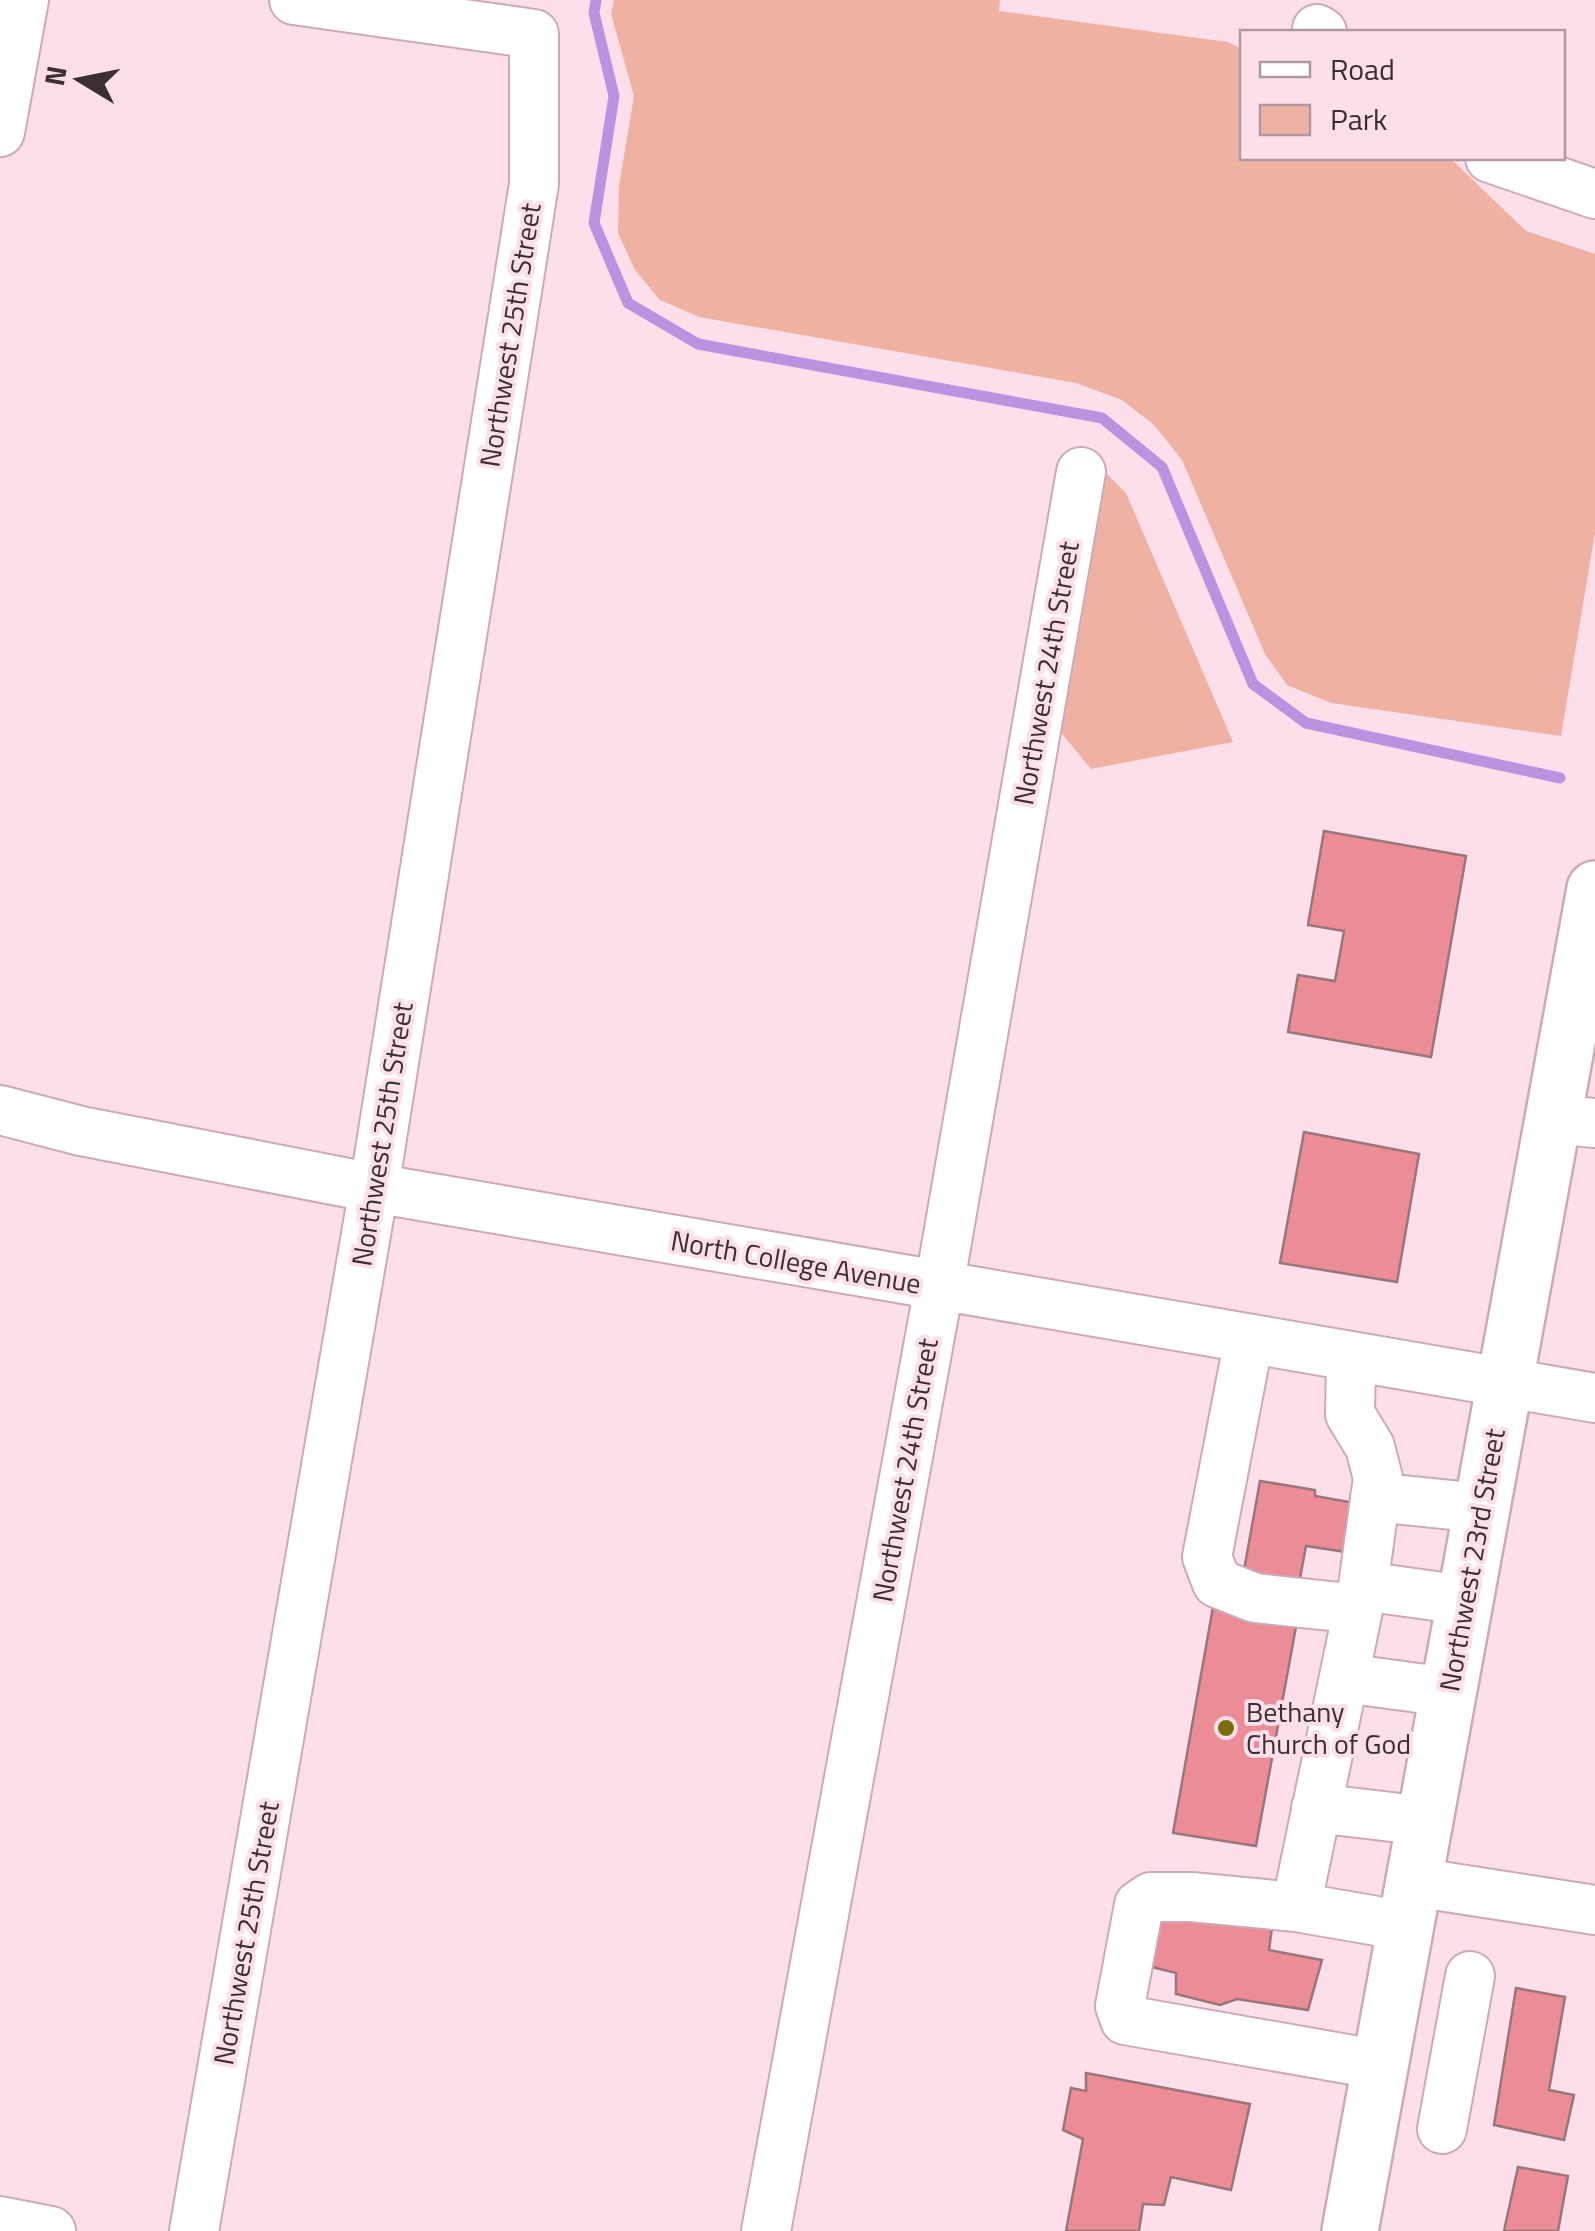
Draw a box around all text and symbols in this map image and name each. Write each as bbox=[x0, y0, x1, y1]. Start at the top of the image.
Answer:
north arrow bbox=[30, 30, 130, 130]
legend bbox=[1240, 30, 1565, 160]
text: Road bbox=[1330, 46, 1395, 92]
text: N bbox=[32, 62, 78, 89]
text: Park bbox=[1330, 96, 1387, 142]
street label: Northwest 25th Street bbox=[467, 200, 552, 470]
street label: Northwest 24th Street bbox=[1001, 538, 1090, 808]
street label: Northwest 25th Street bbox=[339, 999, 424, 1269]
street label: North College Avenue bbox=[668, 1218, 925, 1305]
street label: Northwest 24th Street bbox=[860, 1335, 949, 1605]
street label: Northwest 23rd Street bbox=[1427, 1425, 1516, 1695]
place label: Bethany Church of God bbox=[1246, 1690, 1411, 1765]
marker: Bethany Church of God bbox=[1215, 1717, 1237, 1739]
street label: Northwest 25th Street bbox=[201, 1798, 290, 2068]

